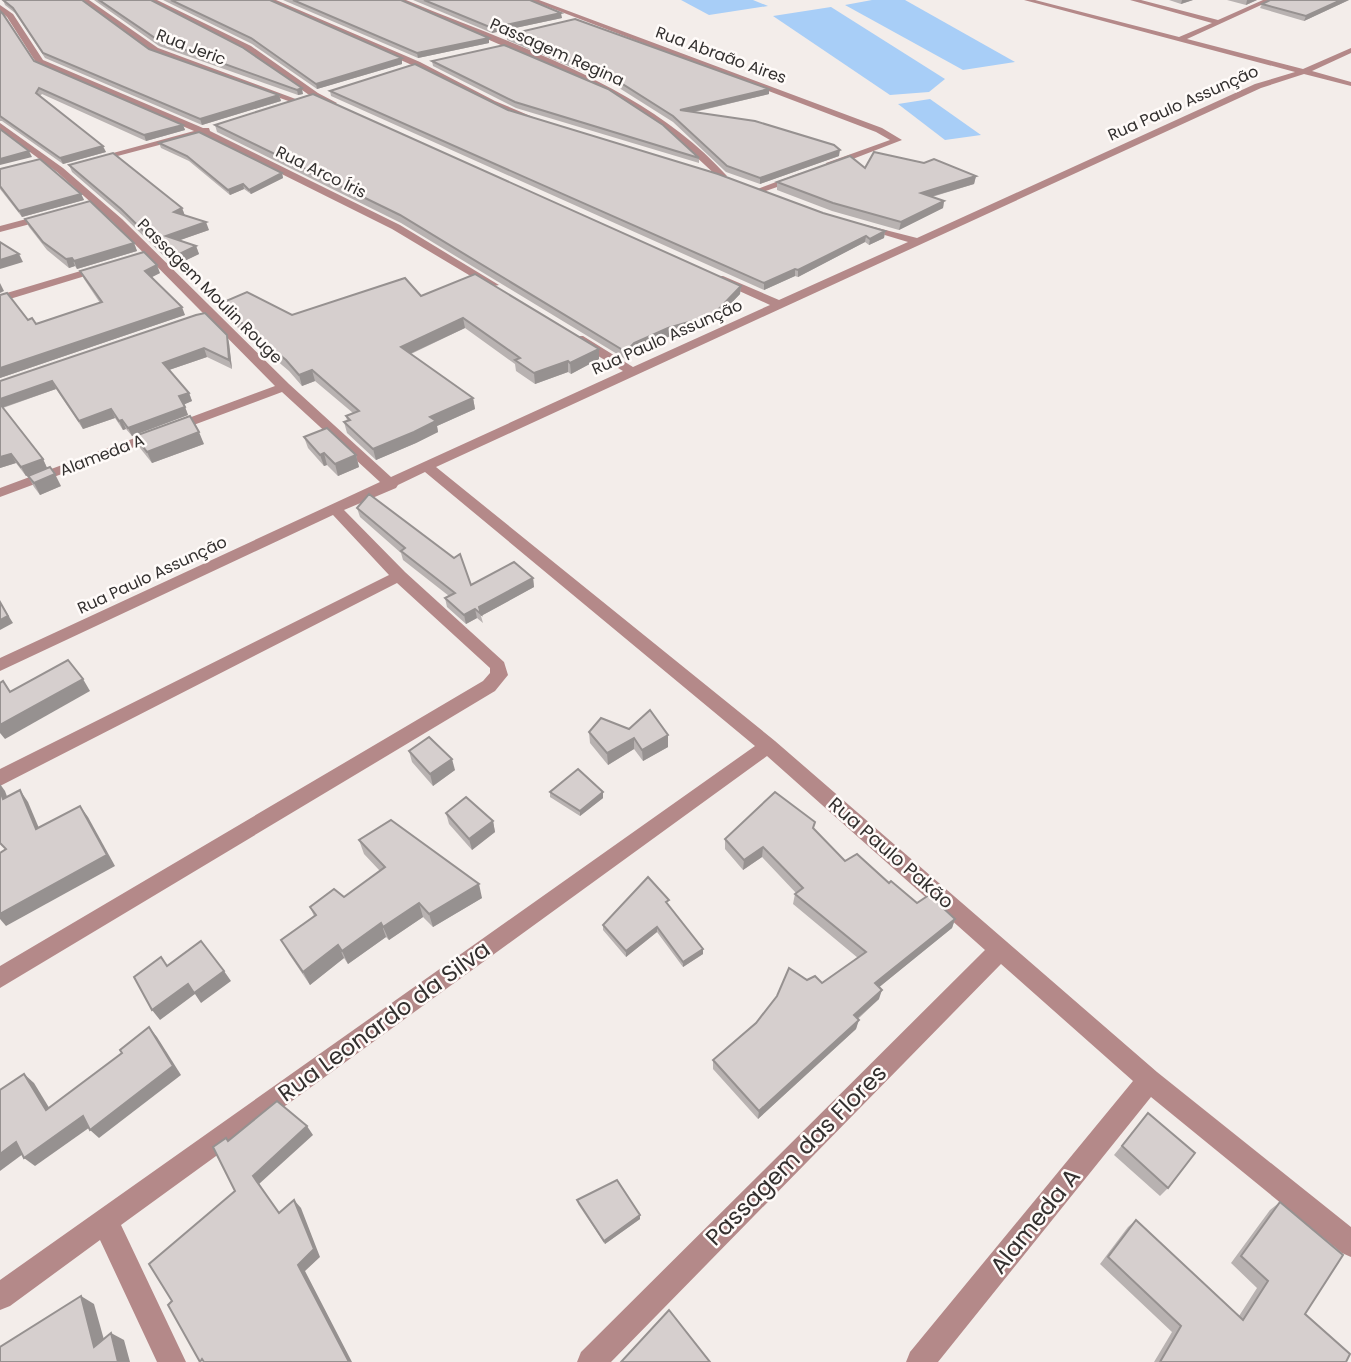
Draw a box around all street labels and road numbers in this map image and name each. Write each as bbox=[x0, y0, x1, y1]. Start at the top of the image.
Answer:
street label: Passagem Regina bbox=[486, 12, 628, 92]
street label: Rua Abraão Aires bbox=[652, 21, 790, 89]
street label: Rua Jeric bbox=[153, 23, 229, 71]
street label: Rua Paulo Assunção bbox=[1104, 59, 1262, 147]
street label: Rua Arco Íris bbox=[272, 140, 370, 204]
street label: Passagem Moulin Rouge bbox=[132, 213, 288, 369]
street label: Rua Paulo Assunção bbox=[588, 293, 746, 381]
street label: Alameda A bbox=[57, 428, 148, 482]
street label: Rua Paulo Assunção bbox=[73, 530, 231, 620]
street label: Rua Paulo Pakão bbox=[822, 791, 960, 915]
street label: Rua Leonardo da Silva bbox=[271, 933, 497, 1109]
street label: Passagem das Flores bbox=[698, 1057, 894, 1253]
street label: Alameda A bbox=[982, 1161, 1088, 1281]

